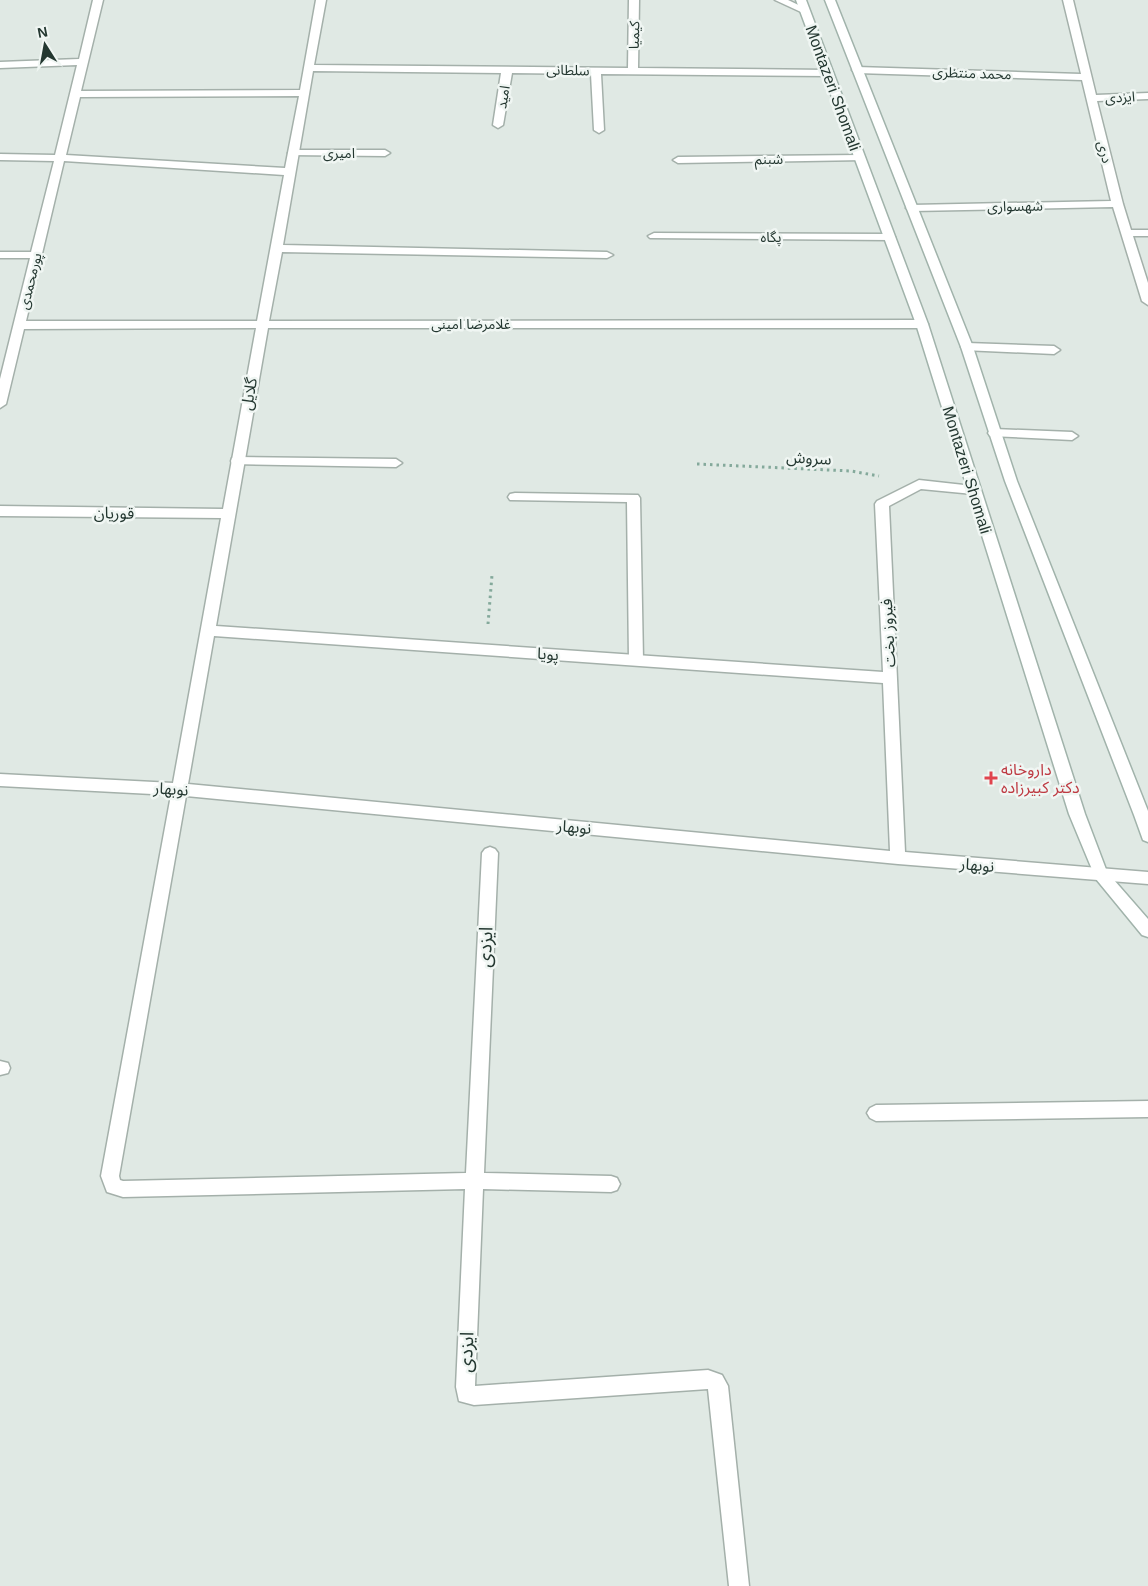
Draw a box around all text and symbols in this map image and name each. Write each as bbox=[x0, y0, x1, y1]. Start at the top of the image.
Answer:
north arrow bbox=[20, 20, 70, 70]
street label: کیمیا bbox=[626, 20, 642, 49]
text: N bbox=[36, 23, 49, 41]
street label: Montazeri Shomali bbox=[802, 23, 864, 153]
street label: سلطانی bbox=[546, 62, 590, 79]
street label: محمد منتظری bbox=[932, 64, 1012, 83]
street label: امید bbox=[493, 84, 513, 110]
street label: ایزدی bbox=[1105, 88, 1135, 107]
street label: دری bbox=[1094, 139, 1116, 165]
street label: امیری bbox=[323, 145, 355, 162]
street label: شبنم bbox=[755, 151, 783, 170]
street label: شهسواری bbox=[987, 198, 1043, 215]
street label: پگاه bbox=[760, 229, 782, 247]
street label: پورمحمدی bbox=[15, 251, 47, 312]
street label: غلامرضا امینی bbox=[431, 316, 511, 333]
street label: گلایل bbox=[238, 376, 261, 412]
street label: Montazeri Shomali bbox=[940, 404, 994, 536]
street label: سروش bbox=[786, 448, 832, 469]
street label: قوریان bbox=[94, 504, 134, 523]
street label: فیروز بخت bbox=[878, 598, 899, 668]
street label: پویا bbox=[536, 645, 559, 665]
place label: داروخانه دکتر کبیرزاده bbox=[1001, 761, 1080, 797]
marker: داروخانه دکتر کبیرزاده bbox=[985, 772, 997, 784]
street label: نوبهار bbox=[152, 779, 189, 800]
street label: نوبهار bbox=[555, 817, 592, 838]
street label: نوبهار bbox=[958, 855, 995, 876]
street label: ایزدی bbox=[473, 926, 498, 968]
street label: ایزدی bbox=[454, 1331, 479, 1373]

